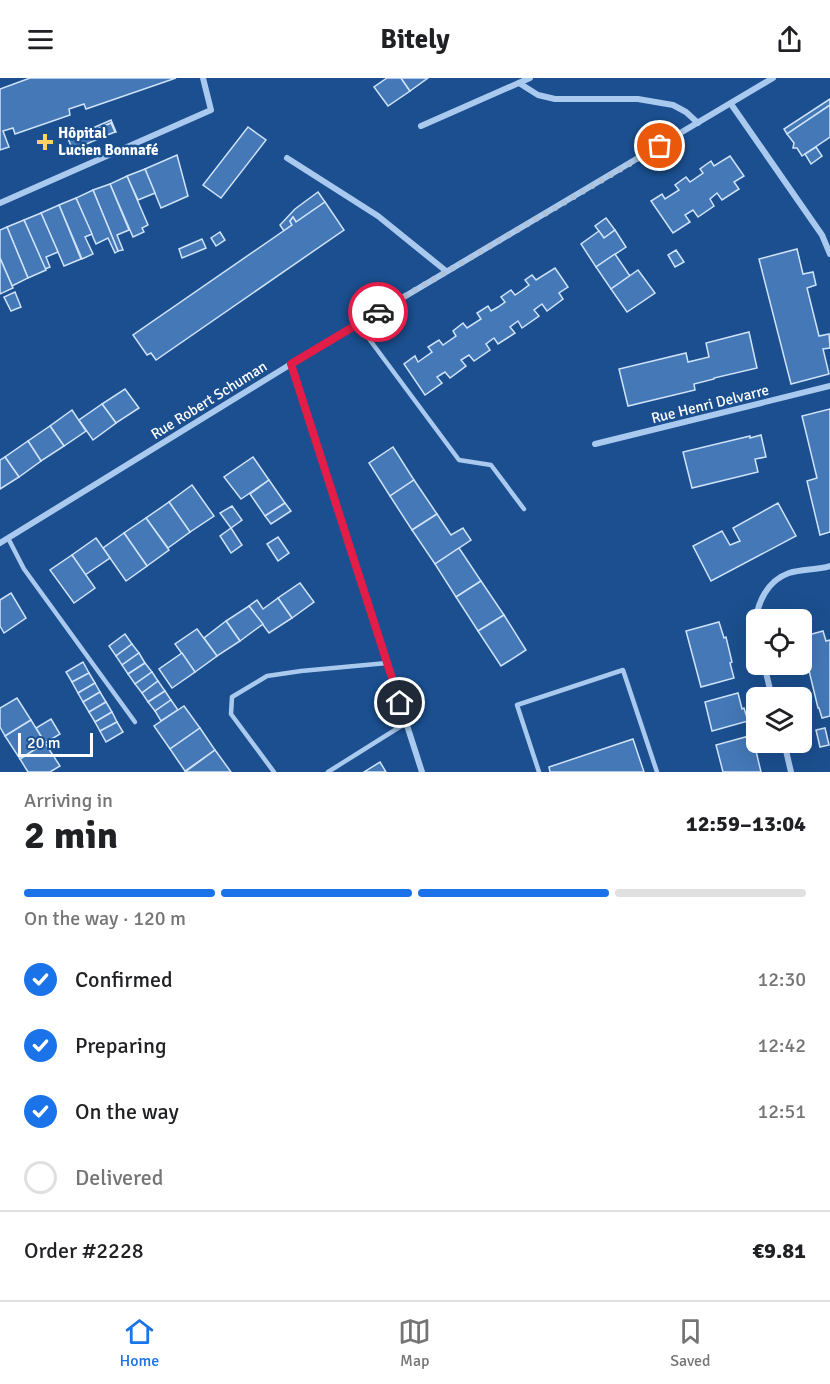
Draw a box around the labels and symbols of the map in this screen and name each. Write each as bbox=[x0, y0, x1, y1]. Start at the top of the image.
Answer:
pin bbox=[634, 120, 685, 171]
place label: Hôpital Lucien Bonnafé bbox=[58, 124, 159, 159]
marker: Hôpital Lucien Bonnafé bbox=[36, 133, 54, 151]
courier bbox=[348, 282, 408, 342]
street label: Rue Robert Schuman bbox=[148, 357, 270, 443]
street label: Rue Henri Delvarre bbox=[649, 381, 771, 427]
pin bbox=[374, 677, 425, 728]
scale bar bbox=[18, 730, 93, 758]

